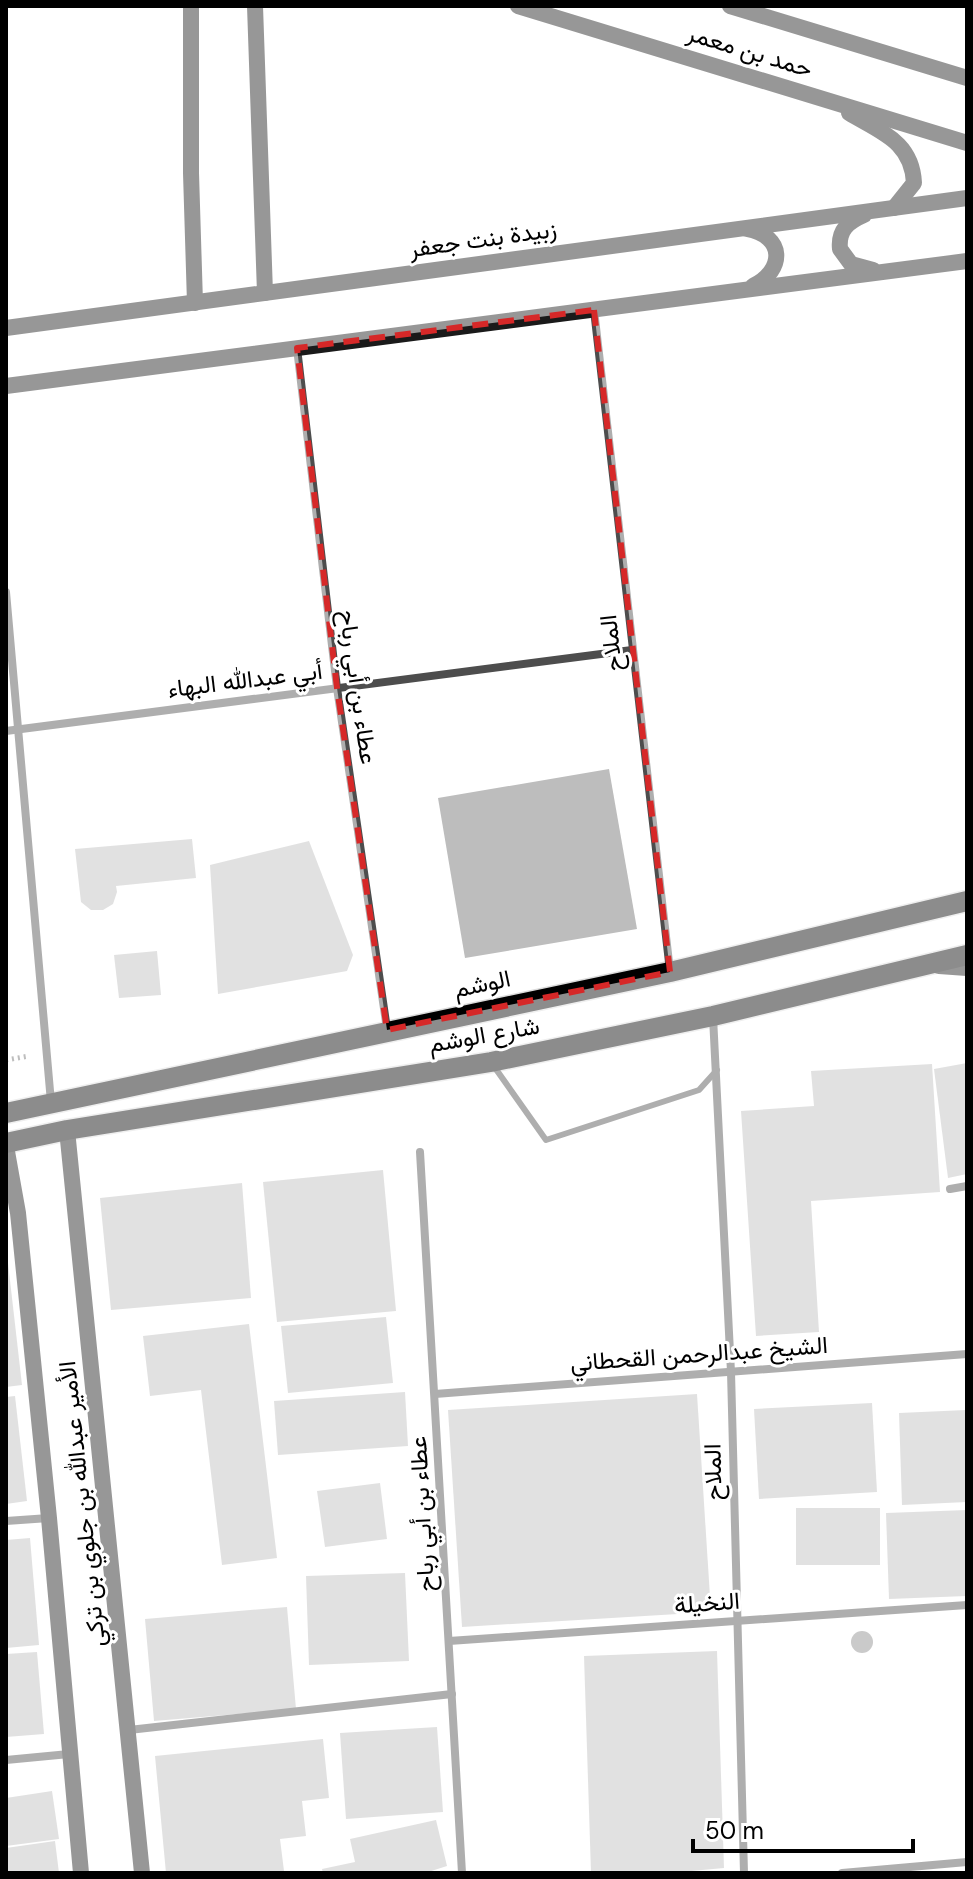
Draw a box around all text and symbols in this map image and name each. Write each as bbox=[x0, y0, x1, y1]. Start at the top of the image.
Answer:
street label: حمد بن معمر bbox=[683, 17, 817, 84]
street label: زبيدة بنت جعفر bbox=[406, 213, 559, 264]
street label: عطاء بن أبي رباح bbox=[328, 608, 385, 767]
street label: الملاح bbox=[592, 613, 630, 673]
street label: أبي عبدالله البهاء bbox=[166, 655, 325, 708]
street label: الوشم bbox=[451, 962, 513, 1006]
street label: شارع الوشم bbox=[426, 1010, 542, 1060]
street label: الشيخ عبدالرحمن القحطاني bbox=[569, 1329, 829, 1382]
street label: الأمير عبدالله بن جلوي بن تركي bbox=[51, 1359, 116, 1649]
street label: عطاء بن أبي رباح bbox=[402, 1435, 445, 1593]
street label: الملاح bbox=[697, 1443, 729, 1501]
street label: النخيلة bbox=[673, 1585, 741, 1620]
scale bar bbox=[693, 1803, 913, 1853]
text: 50 m bbox=[705, 1815, 764, 1846]

